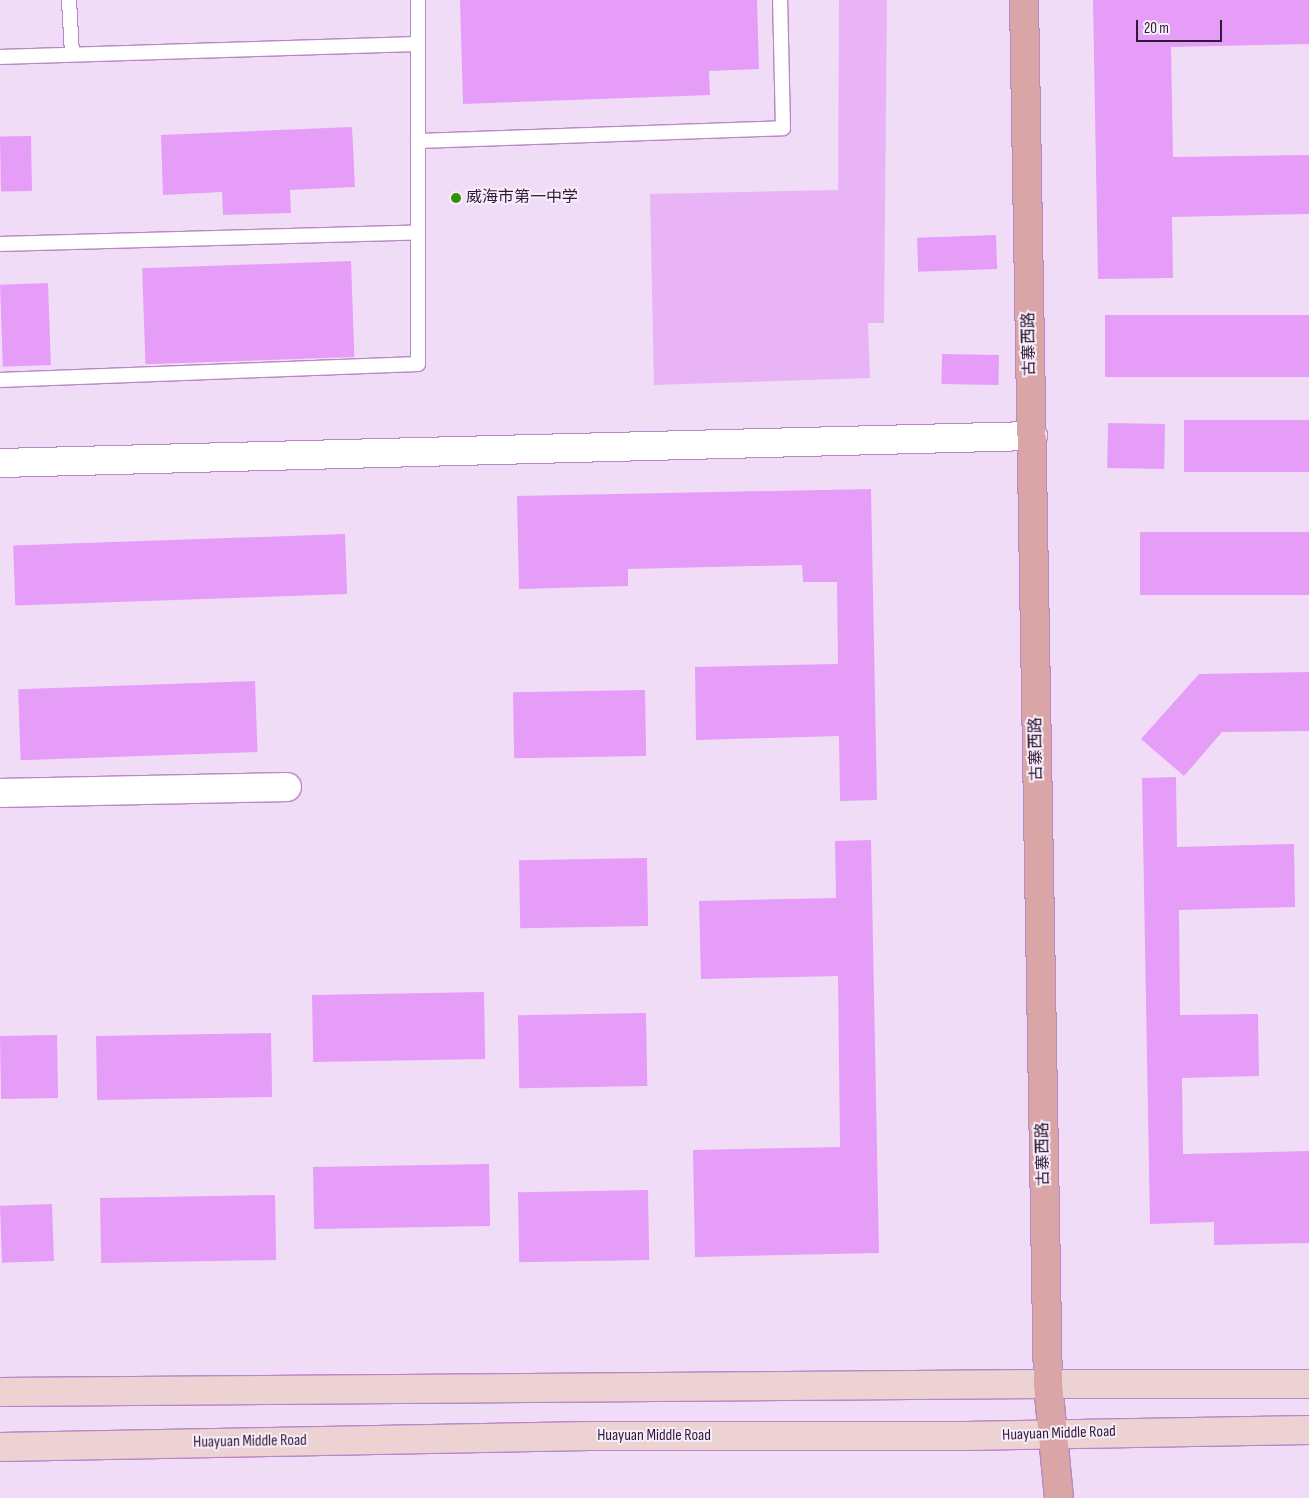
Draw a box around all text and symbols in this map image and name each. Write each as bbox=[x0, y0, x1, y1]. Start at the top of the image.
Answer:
scale bar bbox=[1139, 10, 1225, 42]
text: 20 m bbox=[1144, 19, 1169, 38]
place label: 威海市第一中学 bbox=[466, 188, 578, 208]
marker: 威海市第一中学 bbox=[450, 192, 462, 204]
street label: 古寨西路 bbox=[1020, 312, 1040, 376]
street label: 古寨西路 bbox=[1027, 717, 1047, 781]
street label: 古寨西路 bbox=[1034, 1122, 1054, 1186]
street label: Huayuan Middle Road bbox=[1002, 1422, 1116, 1446]
street label: Huayuan Middle Road bbox=[597, 1426, 711, 1446]
street label: Huayuan Middle Road bbox=[193, 1431, 307, 1453]

